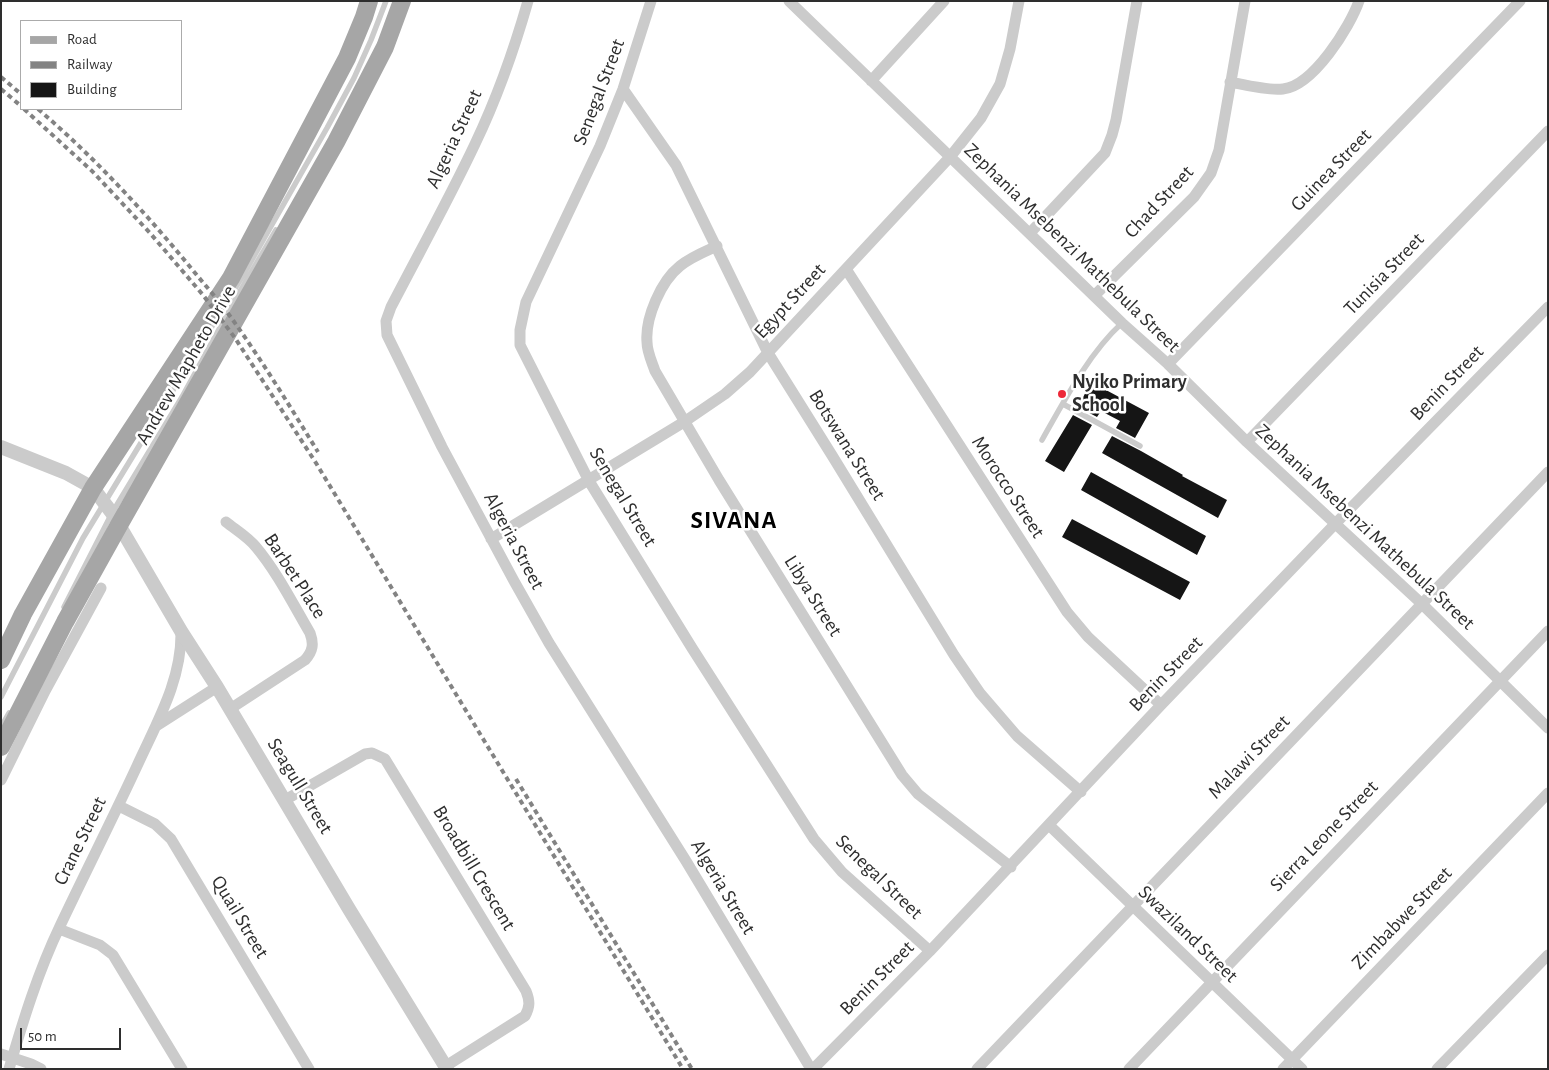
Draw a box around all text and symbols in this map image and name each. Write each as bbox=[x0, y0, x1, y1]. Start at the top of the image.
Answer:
legend bbox=[20, 20, 182, 110]
text: Road bbox=[67, 32, 97, 47]
street label: Senegal Street bbox=[568, 36, 630, 148]
text: Railway bbox=[67, 57, 112, 72]
text: Building bbox=[67, 82, 117, 97]
street label: Algeria Street bbox=[421, 86, 487, 192]
street label: Guinea Street bbox=[1286, 124, 1376, 216]
street label: Zephania Msebenzi Mathebula Street bbox=[959, 138, 1185, 358]
street label: Chad Street bbox=[1119, 161, 1199, 243]
street label: Tunisia Street bbox=[1339, 228, 1429, 320]
street label: Egypt Street bbox=[749, 258, 831, 344]
street label: Andrew Mapheto Drive bbox=[131, 281, 241, 449]
street label: Benin Street bbox=[1405, 340, 1489, 426]
place label: Nyiko Primary School bbox=[1072, 370, 1187, 417]
street label: Botswana Street bbox=[803, 385, 891, 505]
marker: Nyiko Primary School bbox=[1056, 388, 1068, 400]
street label: Zephania Msebenzi Mathebula Street bbox=[1250, 419, 1480, 635]
street label: Morocco Street bbox=[966, 431, 1050, 543]
street label: Senegal Street bbox=[584, 443, 662, 551]
street label: Algeria Street bbox=[478, 488, 550, 594]
district label: SIVANA bbox=[690, 505, 778, 535]
street label: Barbet Place bbox=[259, 529, 331, 623]
street label: Libya Street bbox=[779, 551, 847, 641]
street label: Benin Street bbox=[1124, 631, 1208, 717]
street label: Malawi Street bbox=[1203, 710, 1295, 804]
street label: Seagull Street bbox=[262, 734, 338, 838]
street label: Sierra Leone Street bbox=[1265, 775, 1383, 897]
street label: Crane Street bbox=[48, 793, 112, 889]
street label: Broadbill Crescent bbox=[427, 801, 521, 935]
street label: Senegal Street bbox=[831, 830, 927, 924]
street label: Algeria Street bbox=[685, 835, 761, 939]
street label: Zimbabwe Street bbox=[1347, 862, 1457, 974]
street label: Quail Street bbox=[206, 871, 274, 963]
street label: Swaziland Street bbox=[1133, 880, 1243, 988]
street label: Benin Street bbox=[835, 936, 919, 1020]
scale bar bbox=[22, 1018, 124, 1050]
text: 50 m bbox=[28, 1029, 57, 1044]

